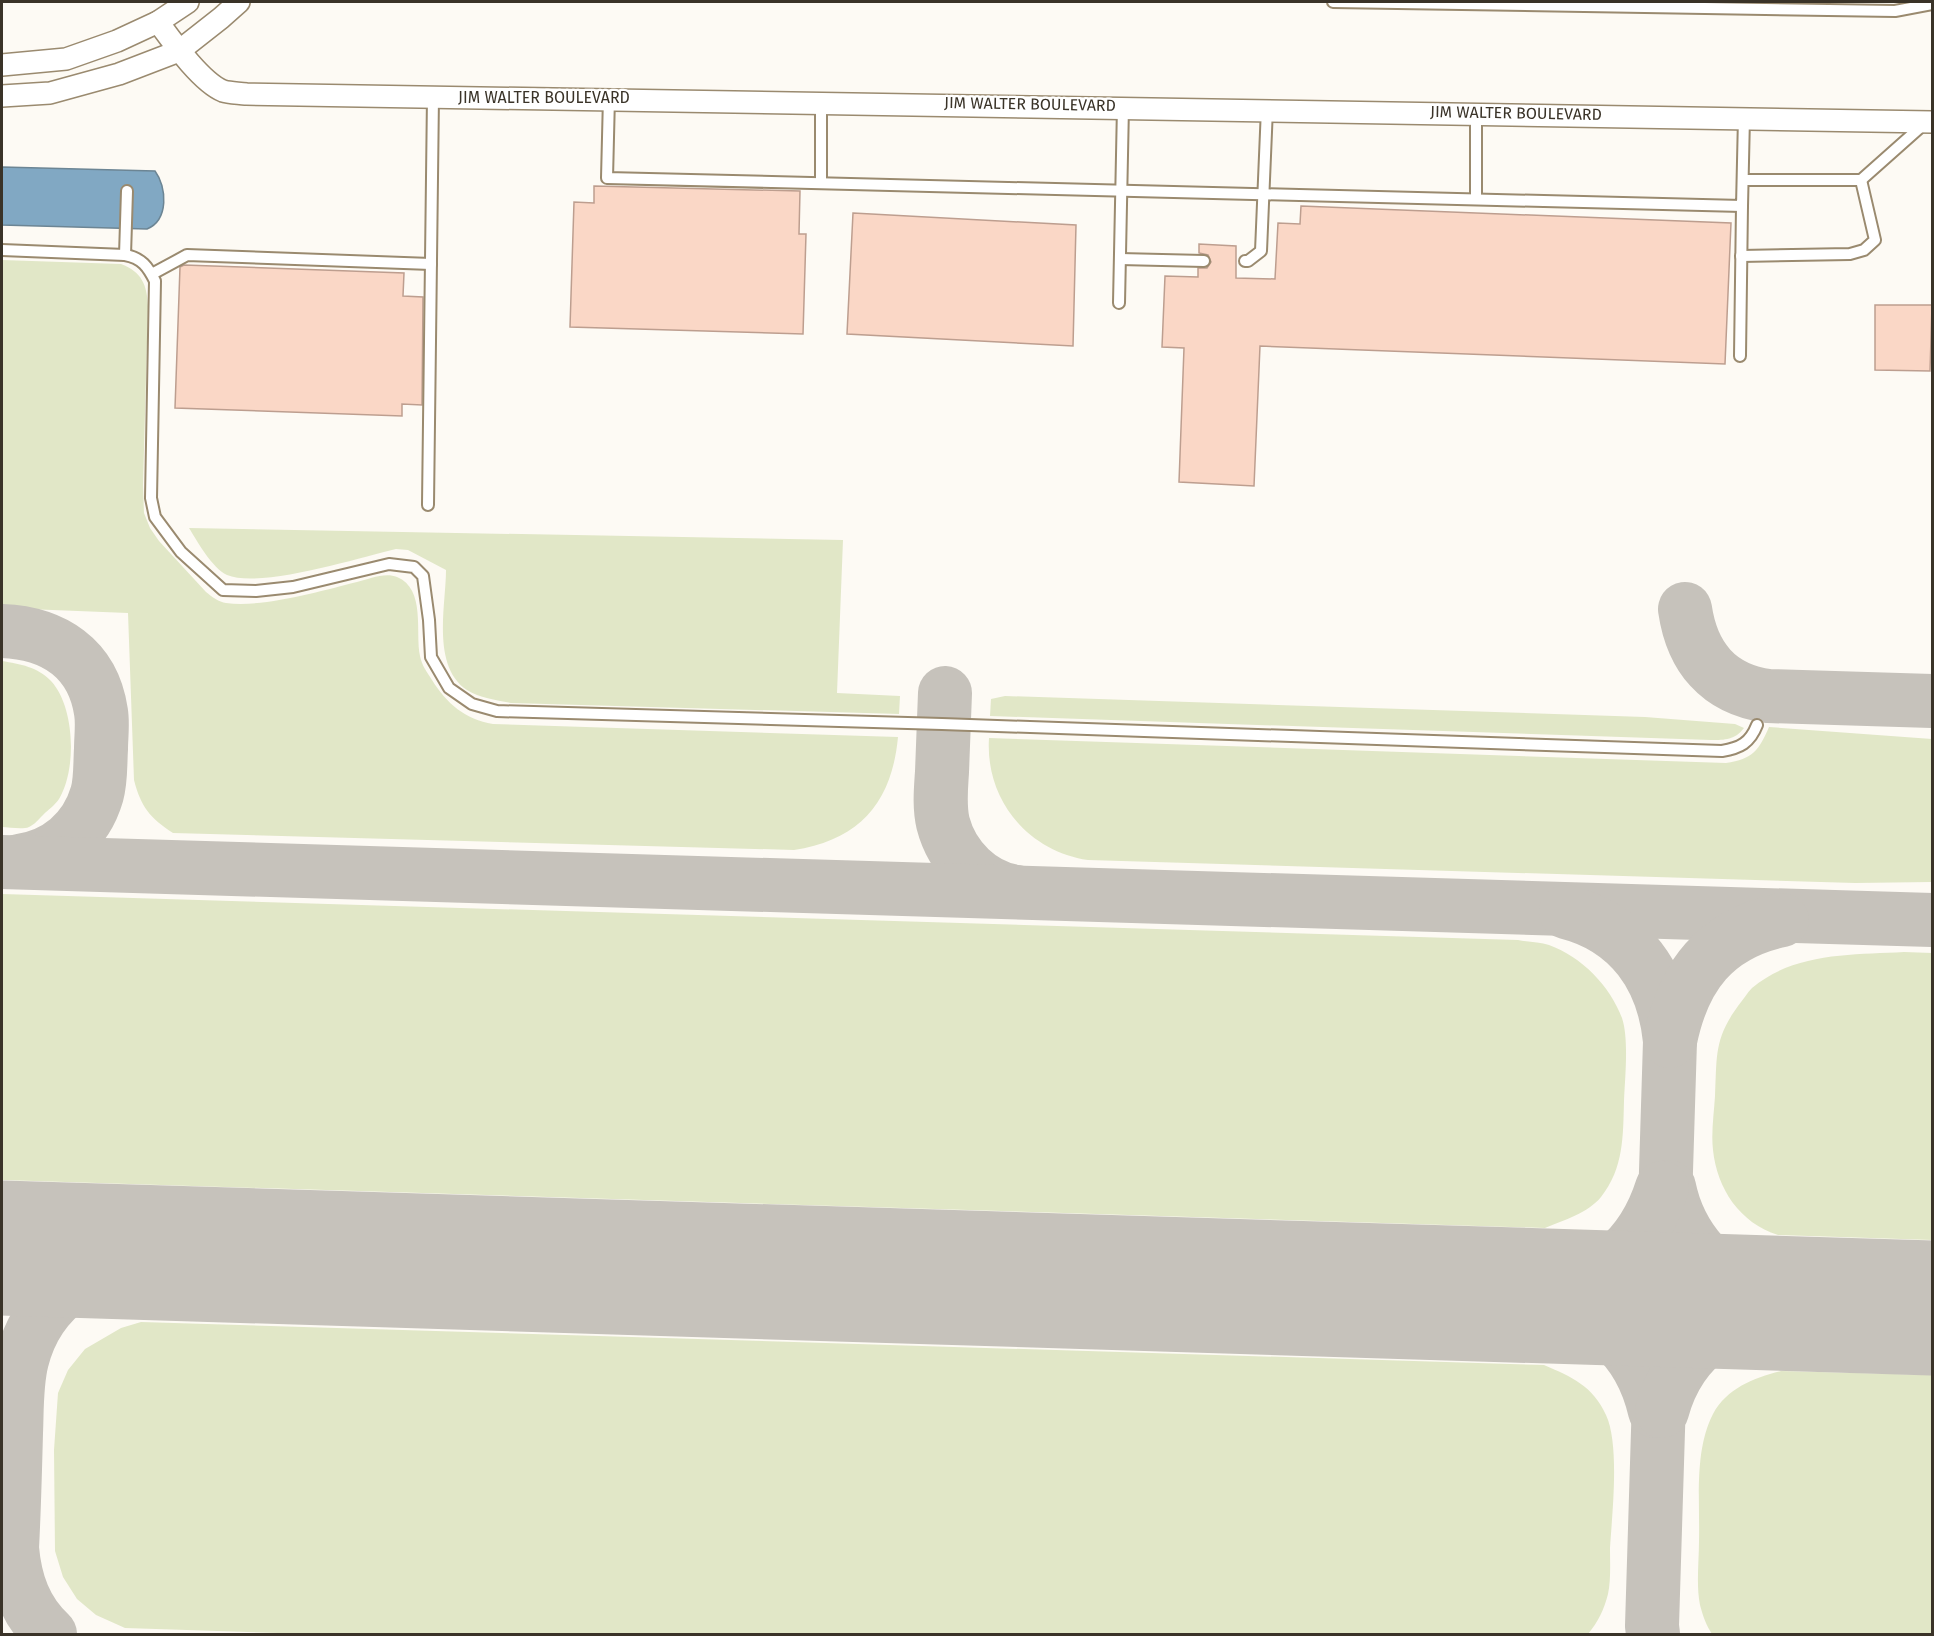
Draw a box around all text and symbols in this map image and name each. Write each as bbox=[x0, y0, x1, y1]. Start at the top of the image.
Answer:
street label: JIM WALTER BOULEVARD bbox=[458, 88, 630, 107]
street label: JIM WALTER BOULEVARD bbox=[944, 93, 1116, 115]
street label: JIM WALTER BOULEVARD bbox=[1430, 102, 1602, 124]

